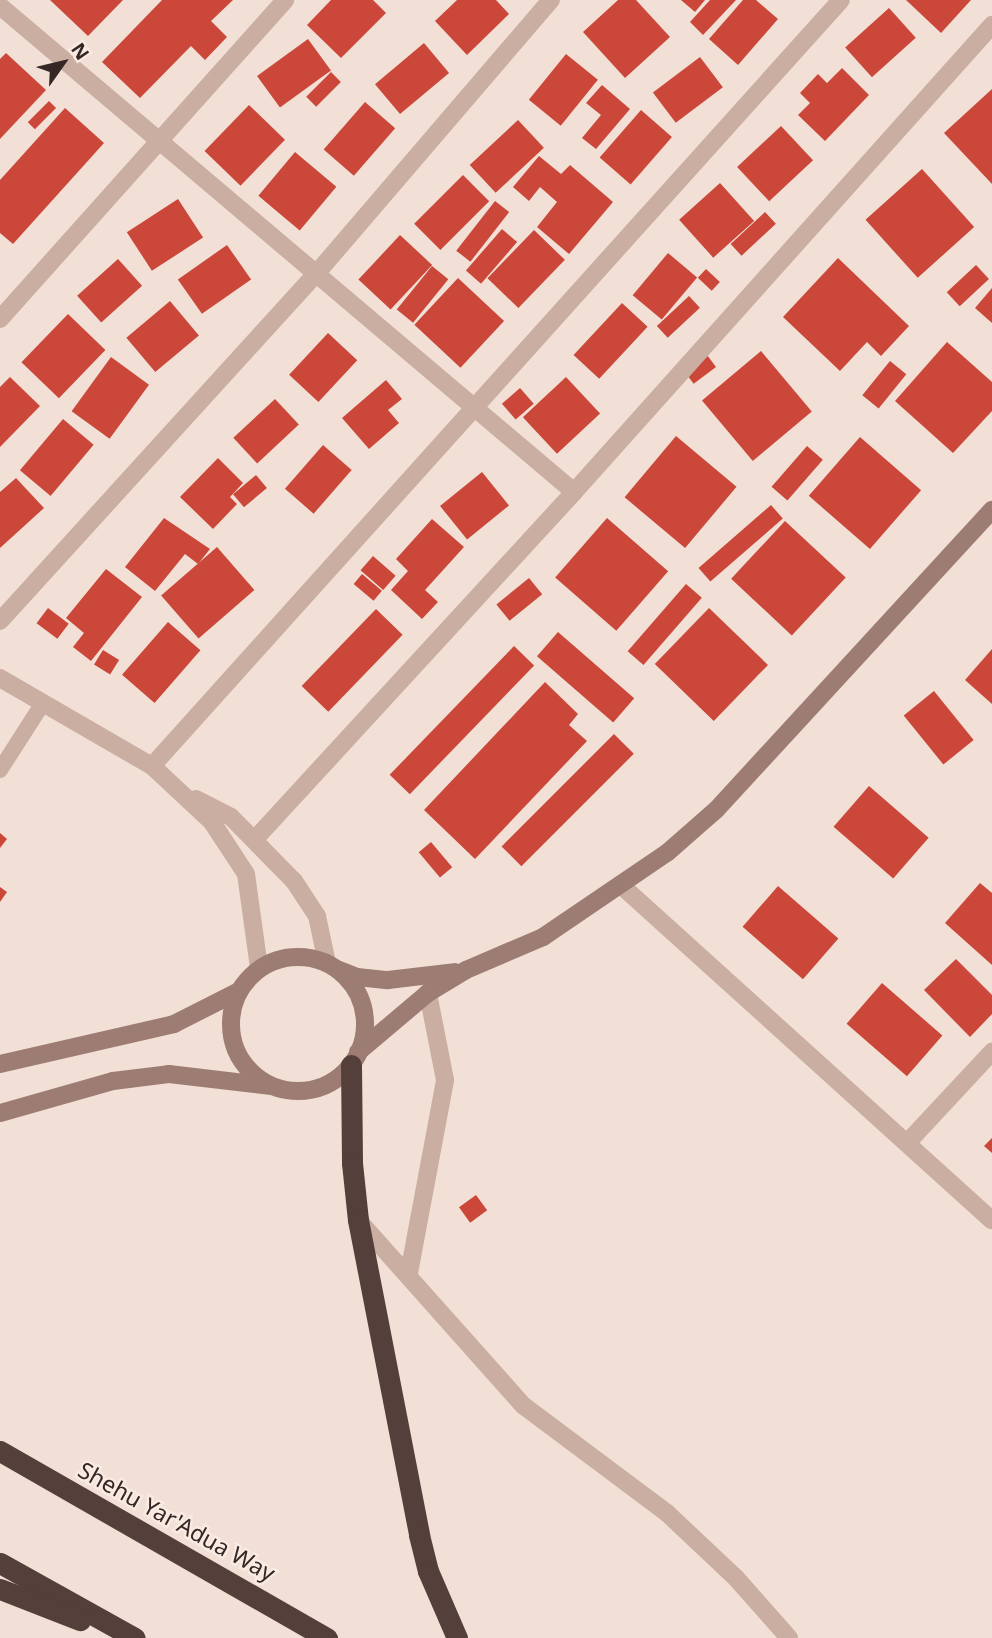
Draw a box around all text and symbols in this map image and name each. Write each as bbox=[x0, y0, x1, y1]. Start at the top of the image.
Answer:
north arrow bbox=[28, 28, 98, 98]
text: N bbox=[65, 38, 96, 65]
street label: Shehu Yar'Adua Way bbox=[74, 1455, 280, 1587]

